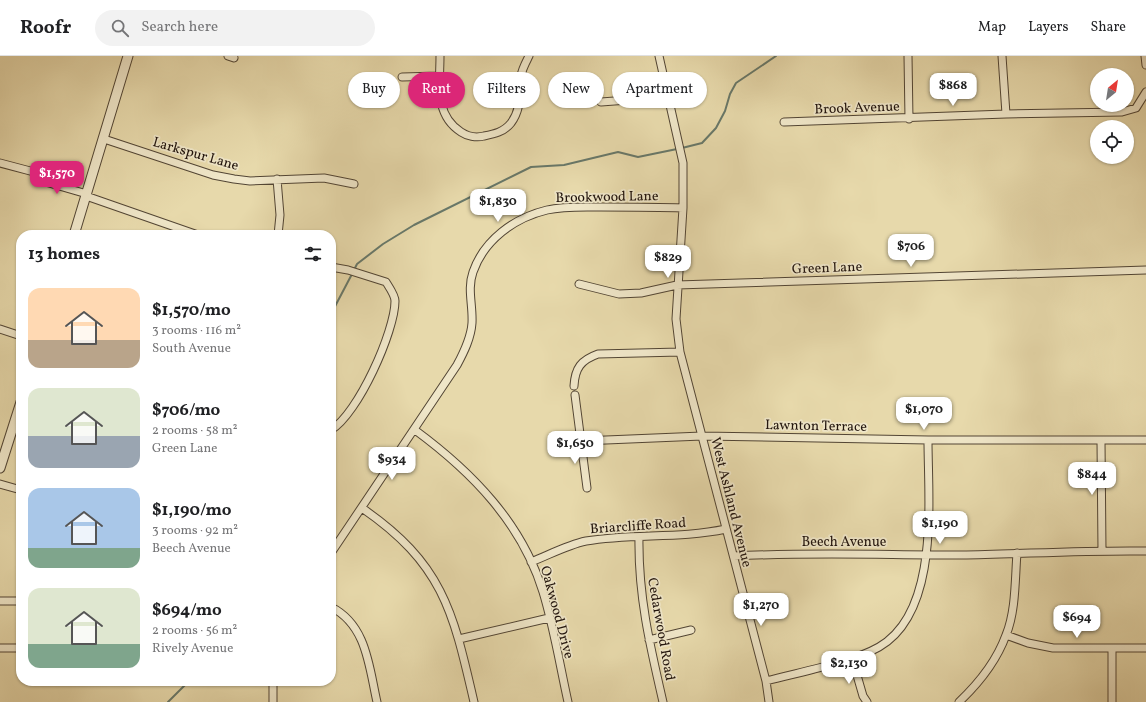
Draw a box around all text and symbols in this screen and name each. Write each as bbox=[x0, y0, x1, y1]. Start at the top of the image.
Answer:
search box bbox=[95, 10, 375, 46]
text: Roofr bbox=[20, 15, 71, 41]
icon: search bbox=[109, 17, 131, 39]
text: Search here bbox=[141, 17, 218, 38]
text: Map bbox=[978, 18, 1006, 37]
text: Layers bbox=[1028, 18, 1068, 37]
text: Share bbox=[1090, 18, 1126, 37]
north arrow bbox=[1090, 68, 1134, 112]
map controls bbox=[1090, 68, 1134, 164]
chip: Buy bbox=[348, 72, 400, 108]
chip: Rent bbox=[408, 72, 465, 108]
chip: Filters bbox=[473, 72, 540, 108]
chip: New bbox=[548, 72, 604, 108]
chip: Apartment bbox=[612, 72, 707, 108]
pin: $868 bbox=[929, 73, 977, 107]
text: $868 bbox=[939, 77, 967, 95]
street label: Brook Avenue bbox=[814, 97, 901, 119]
button: locate bbox=[1090, 120, 1134, 164]
street label: Larkspur Lane bbox=[150, 133, 241, 176]
pin: $1,570 bbox=[24, 161, 90, 195]
text: $1,570 bbox=[39, 165, 75, 183]
street label: Brookwood Lane bbox=[555, 187, 659, 208]
pin: $1,830 bbox=[465, 189, 531, 223]
text: $1,830 bbox=[479, 193, 517, 211]
pin: $706 bbox=[887, 234, 935, 268]
text: $706 bbox=[897, 238, 925, 256]
text: 13 homes bbox=[28, 243, 100, 266]
icon: filters bbox=[302, 243, 324, 265]
pin: $829 bbox=[644, 245, 692, 279]
text: $829 bbox=[654, 249, 682, 267]
street label: Green Lane bbox=[792, 258, 863, 279]
text: $1,570/mo bbox=[152, 299, 231, 322]
icon: home bbox=[60, 304, 108, 352]
text: 3 rooms · 116 m² bbox=[152, 322, 241, 340]
text: South Avenue bbox=[152, 340, 231, 358]
pin: $1,070 bbox=[891, 397, 957, 431]
text: $706/mo bbox=[152, 399, 220, 422]
text: $1,070 bbox=[905, 401, 943, 419]
icon: home bbox=[60, 404, 108, 452]
street label: Lawnton Terrace bbox=[765, 416, 867, 437]
text: 2 rooms · 58 m² bbox=[152, 422, 237, 440]
pin: $1,650 bbox=[542, 431, 608, 465]
text: $1,650 bbox=[556, 435, 594, 453]
street label: West Ashland Avenue bbox=[705, 435, 756, 570]
text: Green Lane bbox=[152, 440, 217, 458]
pin: $934 bbox=[368, 447, 416, 481]
text: $934 bbox=[378, 451, 406, 469]
pin: $844 bbox=[1068, 462, 1116, 496]
text: $844 bbox=[1077, 466, 1107, 484]
text: $1,190/mo bbox=[152, 499, 231, 522]
icon: home bbox=[60, 504, 108, 552]
pin: $1,190 bbox=[907, 511, 973, 545]
street label: Briarcliffe Road bbox=[589, 514, 687, 539]
text: $1,190 bbox=[922, 515, 958, 533]
text: 3 rooms · 92 m² bbox=[152, 522, 238, 540]
street label: Beech Avenue bbox=[802, 533, 887, 552]
text: Beech Avenue bbox=[152, 540, 231, 558]
street label: Oakwood Drive bbox=[535, 564, 578, 661]
street label: Cedarwood Road bbox=[642, 576, 679, 682]
pin: $1,270 bbox=[728, 593, 794, 627]
text: $1,270 bbox=[743, 597, 779, 615]
text: $694/mo bbox=[152, 599, 222, 622]
icon: home bbox=[60, 604, 108, 652]
pin: $694 bbox=[1053, 605, 1101, 639]
text: $694 bbox=[1062, 609, 1092, 627]
text: 2 rooms · 56 m² bbox=[152, 622, 237, 640]
text: Rively Avenue bbox=[152, 640, 233, 658]
pin: $2,130 bbox=[816, 651, 882, 685]
text: $2,130 bbox=[830, 655, 868, 673]

